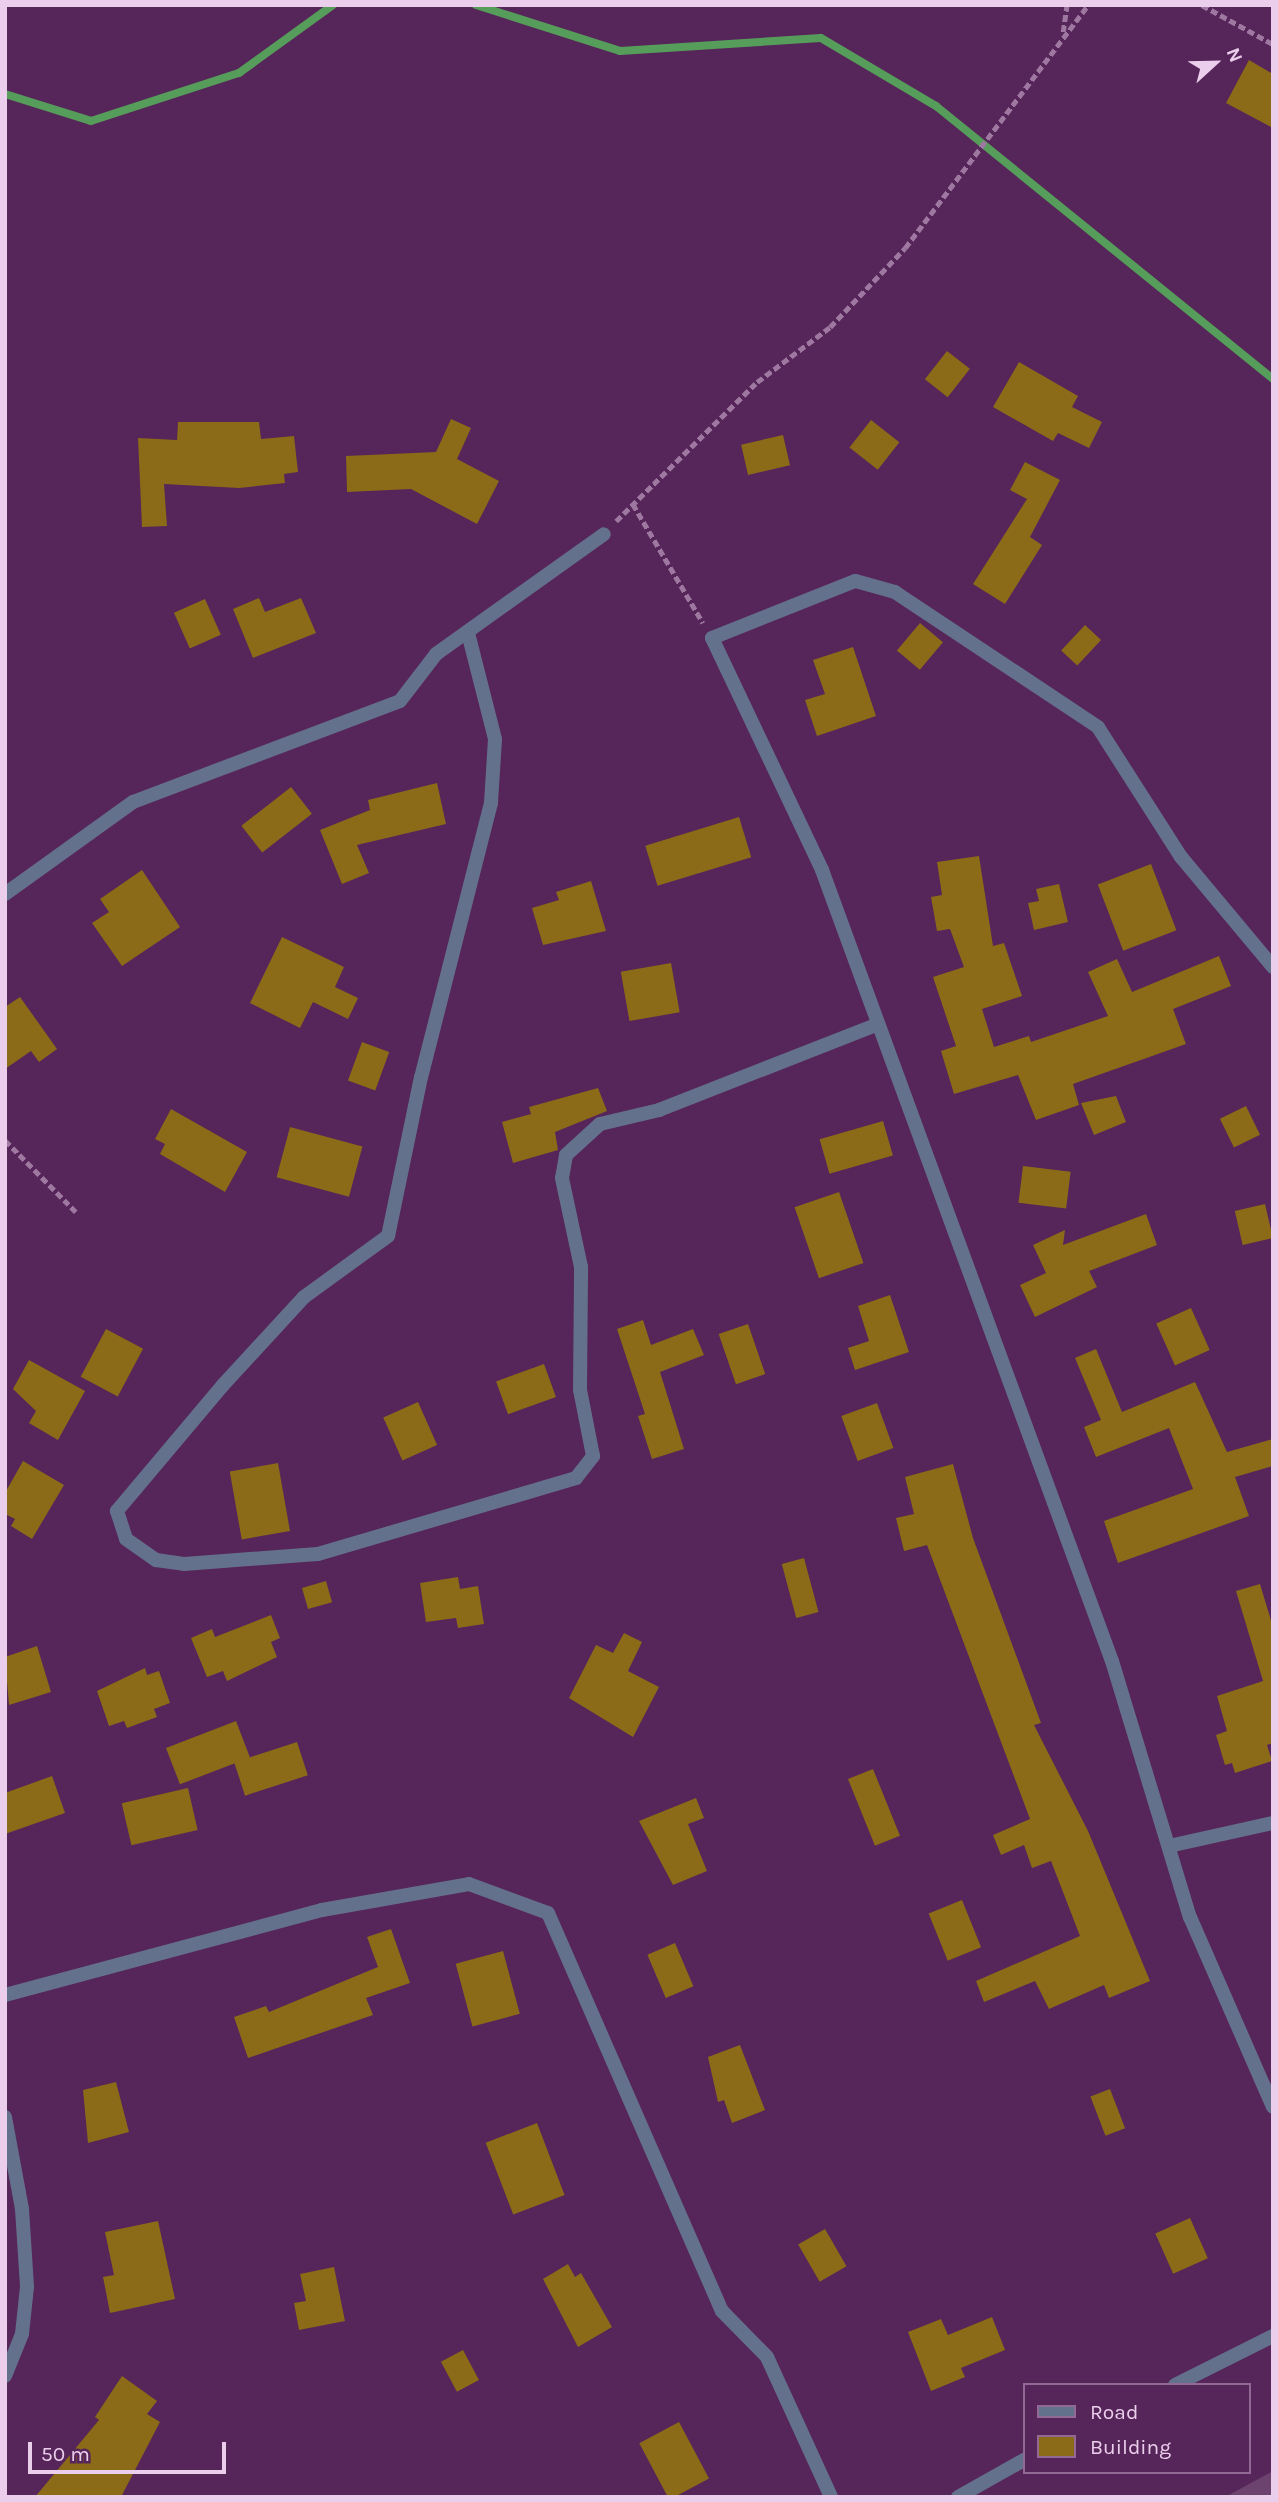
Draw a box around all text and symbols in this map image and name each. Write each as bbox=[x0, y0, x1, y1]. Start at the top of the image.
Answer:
north arrow bbox=[1180, 28, 1250, 98]
text: N bbox=[1222, 45, 1247, 66]
legend bbox=[1023, 2383, 1250, 2474]
text: Road bbox=[1090, 2400, 1138, 2424]
scale bar bbox=[32, 2428, 229, 2472]
text: Building bbox=[1090, 2435, 1171, 2459]
text: 50 m bbox=[41, 2442, 90, 2466]

